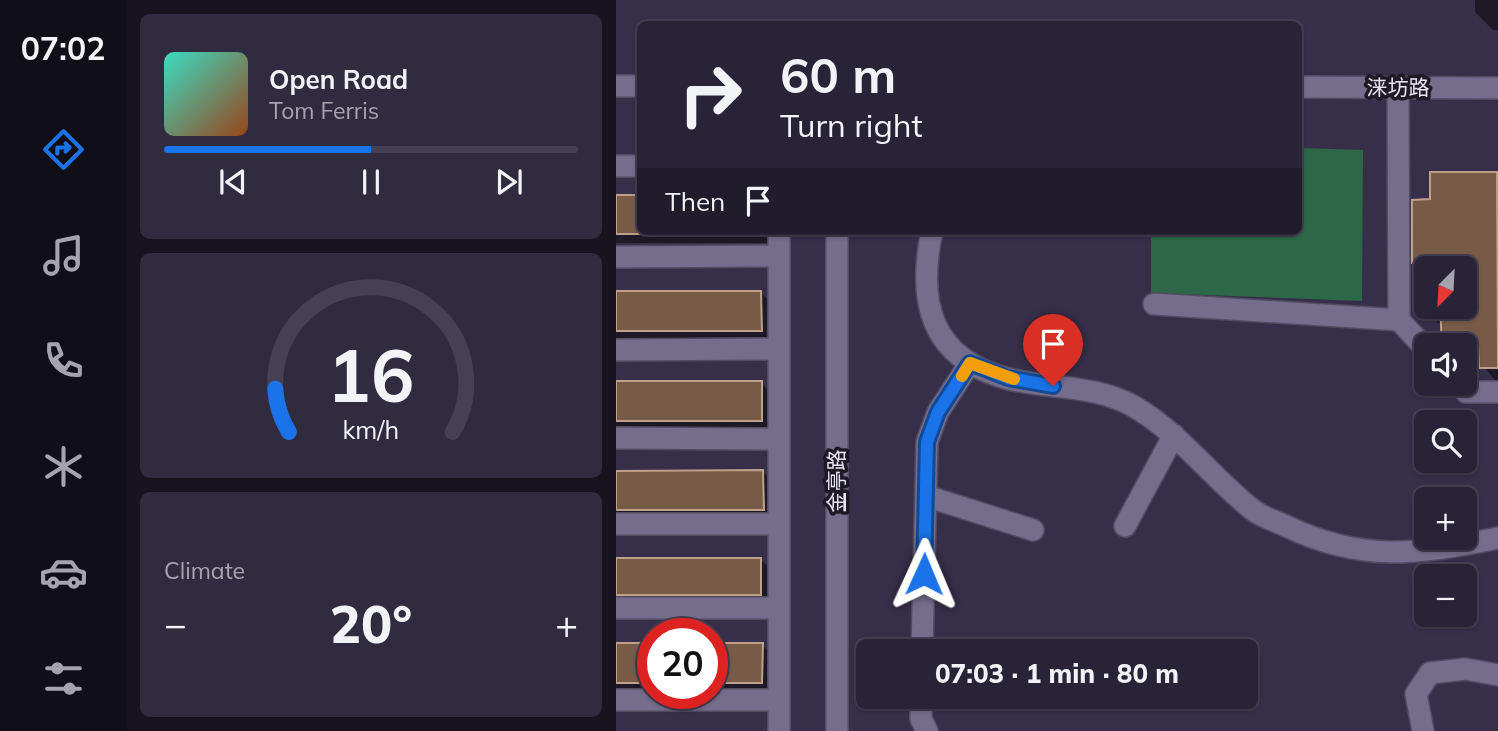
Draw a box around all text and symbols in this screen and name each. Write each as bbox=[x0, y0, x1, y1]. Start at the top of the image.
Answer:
text: 07:02 bbox=[21, 28, 105, 68]
text: 60 m bbox=[780, 44, 896, 105]
icon: right bbox=[665, 49, 756, 140]
text: Open Road bbox=[269, 63, 408, 96]
street label: 涞坊路 bbox=[1367, 74, 1430, 100]
text: Tom Ferris bbox=[269, 96, 379, 125]
text: Turn right bbox=[780, 105, 923, 145]
icon: directions bbox=[39, 125, 88, 174]
icon: previous bbox=[214, 163, 252, 201]
icon: pause bbox=[352, 163, 390, 201]
icon: next bbox=[490, 163, 528, 201]
icon: arrive bbox=[739, 182, 777, 220]
text: Then bbox=[665, 185, 725, 218]
icon: music bbox=[39, 231, 88, 280]
north arrow bbox=[1414, 256, 1477, 318]
map controls bbox=[1414, 256, 1477, 627]
pin bbox=[1023, 314, 1083, 386]
icon: arrive bbox=[1034, 325, 1072, 363]
text: 16 bbox=[327, 329, 415, 420]
button: sound bbox=[1414, 333, 1477, 396]
icon: phone bbox=[39, 336, 88, 385]
button: search bbox=[1414, 410, 1477, 473]
text: km/h bbox=[343, 413, 399, 444]
icon: climate bbox=[39, 442, 88, 491]
street label: 金亭路 bbox=[823, 450, 849, 513]
button: + bbox=[1414, 487, 1477, 550]
position arrow bbox=[887, 537, 961, 611]
icon: car bbox=[39, 548, 88, 597]
text: Climate bbox=[164, 556, 245, 585]
button: − bbox=[1414, 564, 1477, 627]
text: 20° bbox=[330, 591, 412, 656]
text: − bbox=[164, 600, 187, 648]
text: + bbox=[555, 600, 578, 648]
speed limit sign: 20 bbox=[637, 618, 728, 709]
icon: filters bbox=[39, 654, 88, 703]
text: 07:03 · 1 min · 80 m bbox=[935, 657, 1179, 690]

